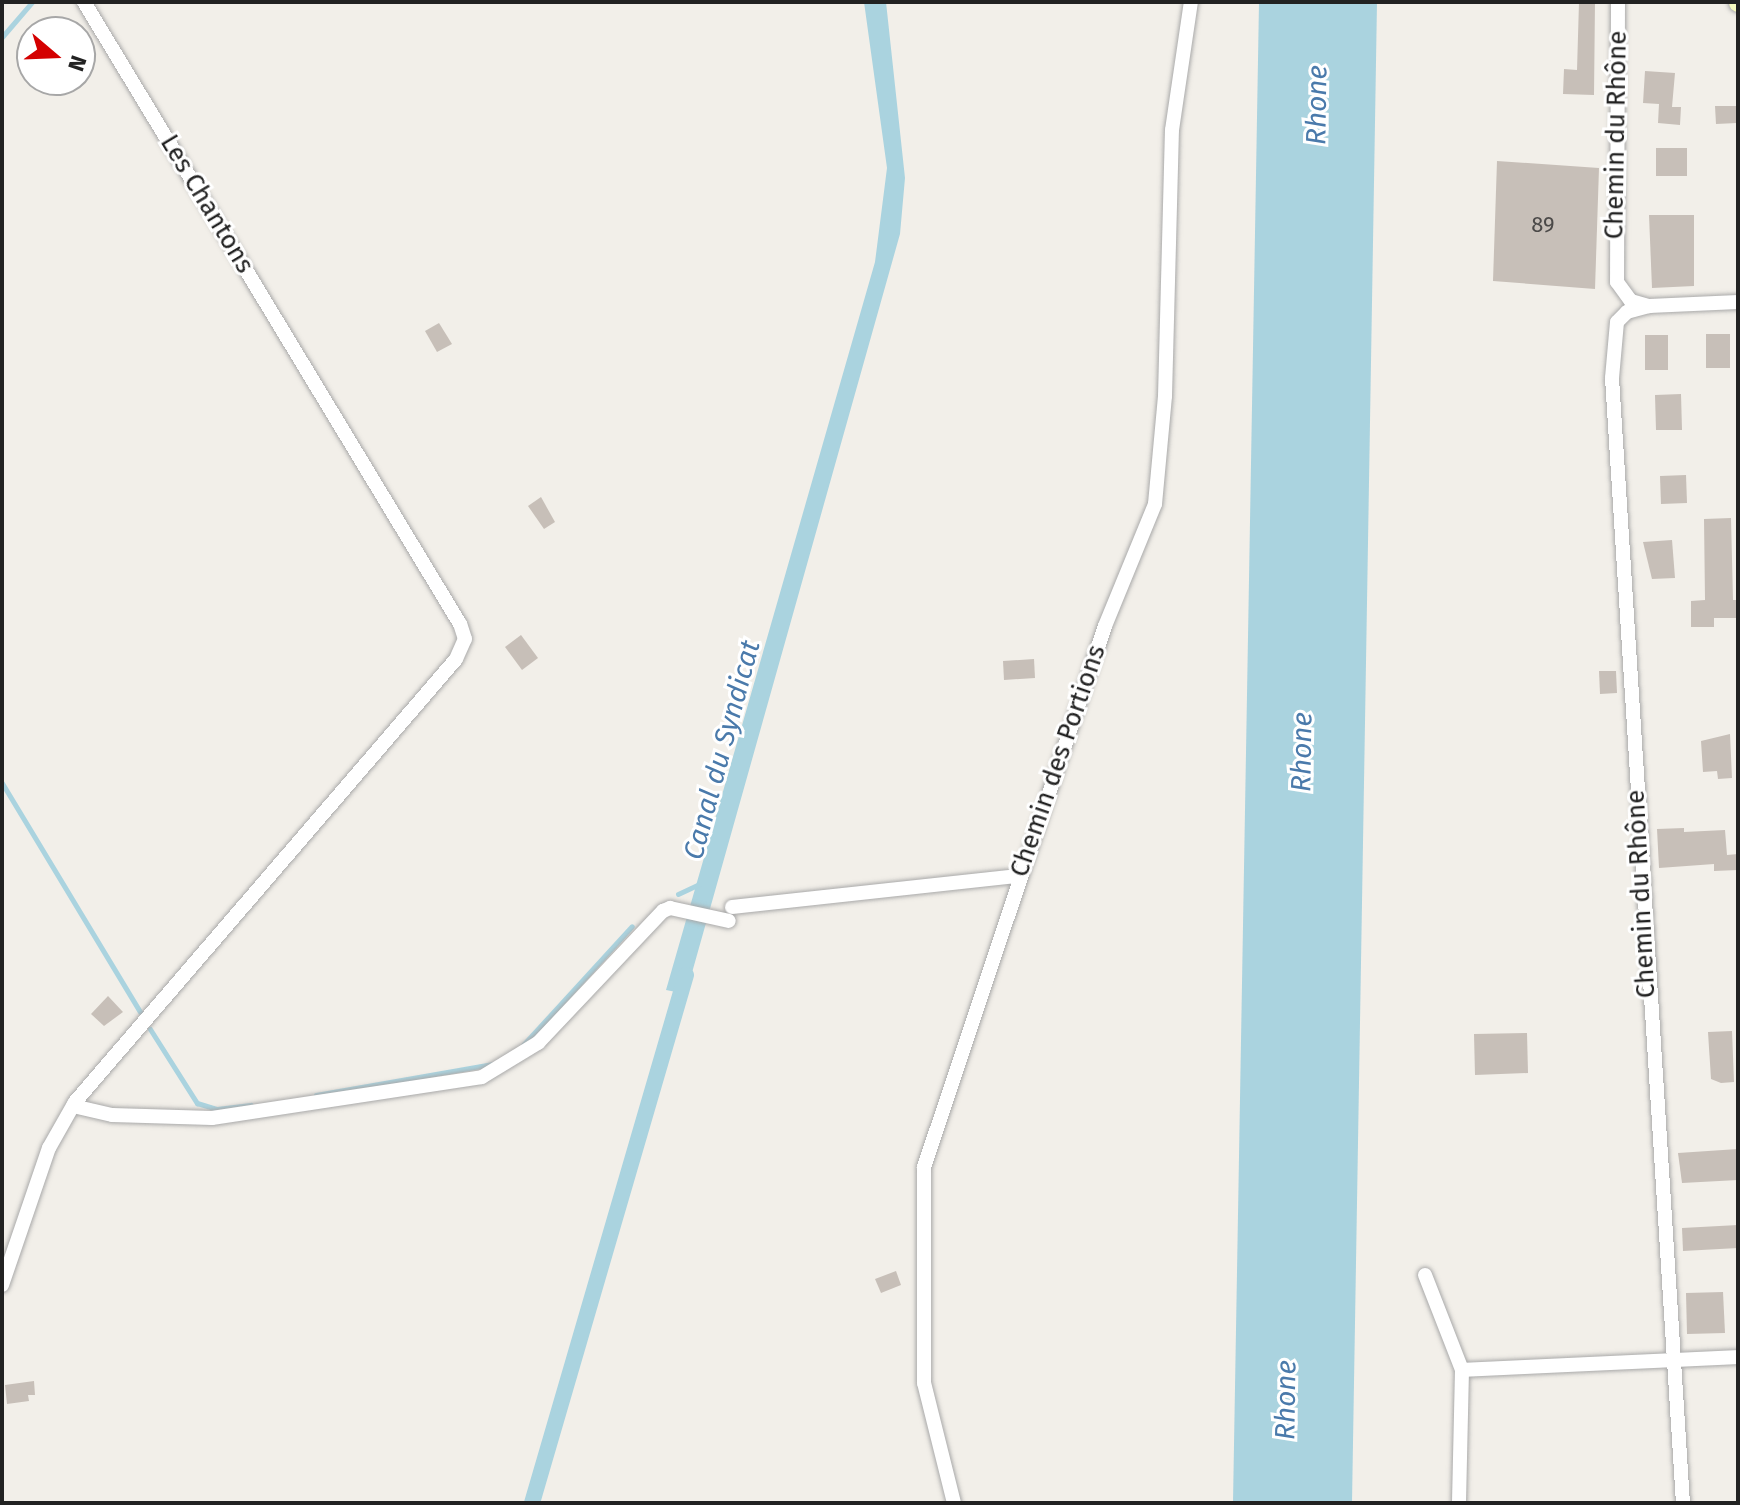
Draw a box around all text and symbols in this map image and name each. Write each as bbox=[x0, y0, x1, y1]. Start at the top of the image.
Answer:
north arrow bbox=[16, 16, 96, 96]
street label: Chemin du Rhône bbox=[1599, 30, 1633, 240]
text: N bbox=[62, 52, 92, 75]
water label: Rhone bbox=[1300, 65, 1334, 145]
street label: Les Chantons bbox=[153, 129, 261, 279]
house number: 89 bbox=[1531, 212, 1555, 238]
water label: Canal du Syndicat bbox=[677, 637, 767, 863]
street label: Chemin des Portions bbox=[1004, 641, 1112, 881]
water label: Rhone bbox=[1285, 712, 1319, 792]
street label: Chemin du Rhône bbox=[1620, 789, 1662, 999]
water label: Rhone bbox=[1269, 1360, 1303, 1440]

